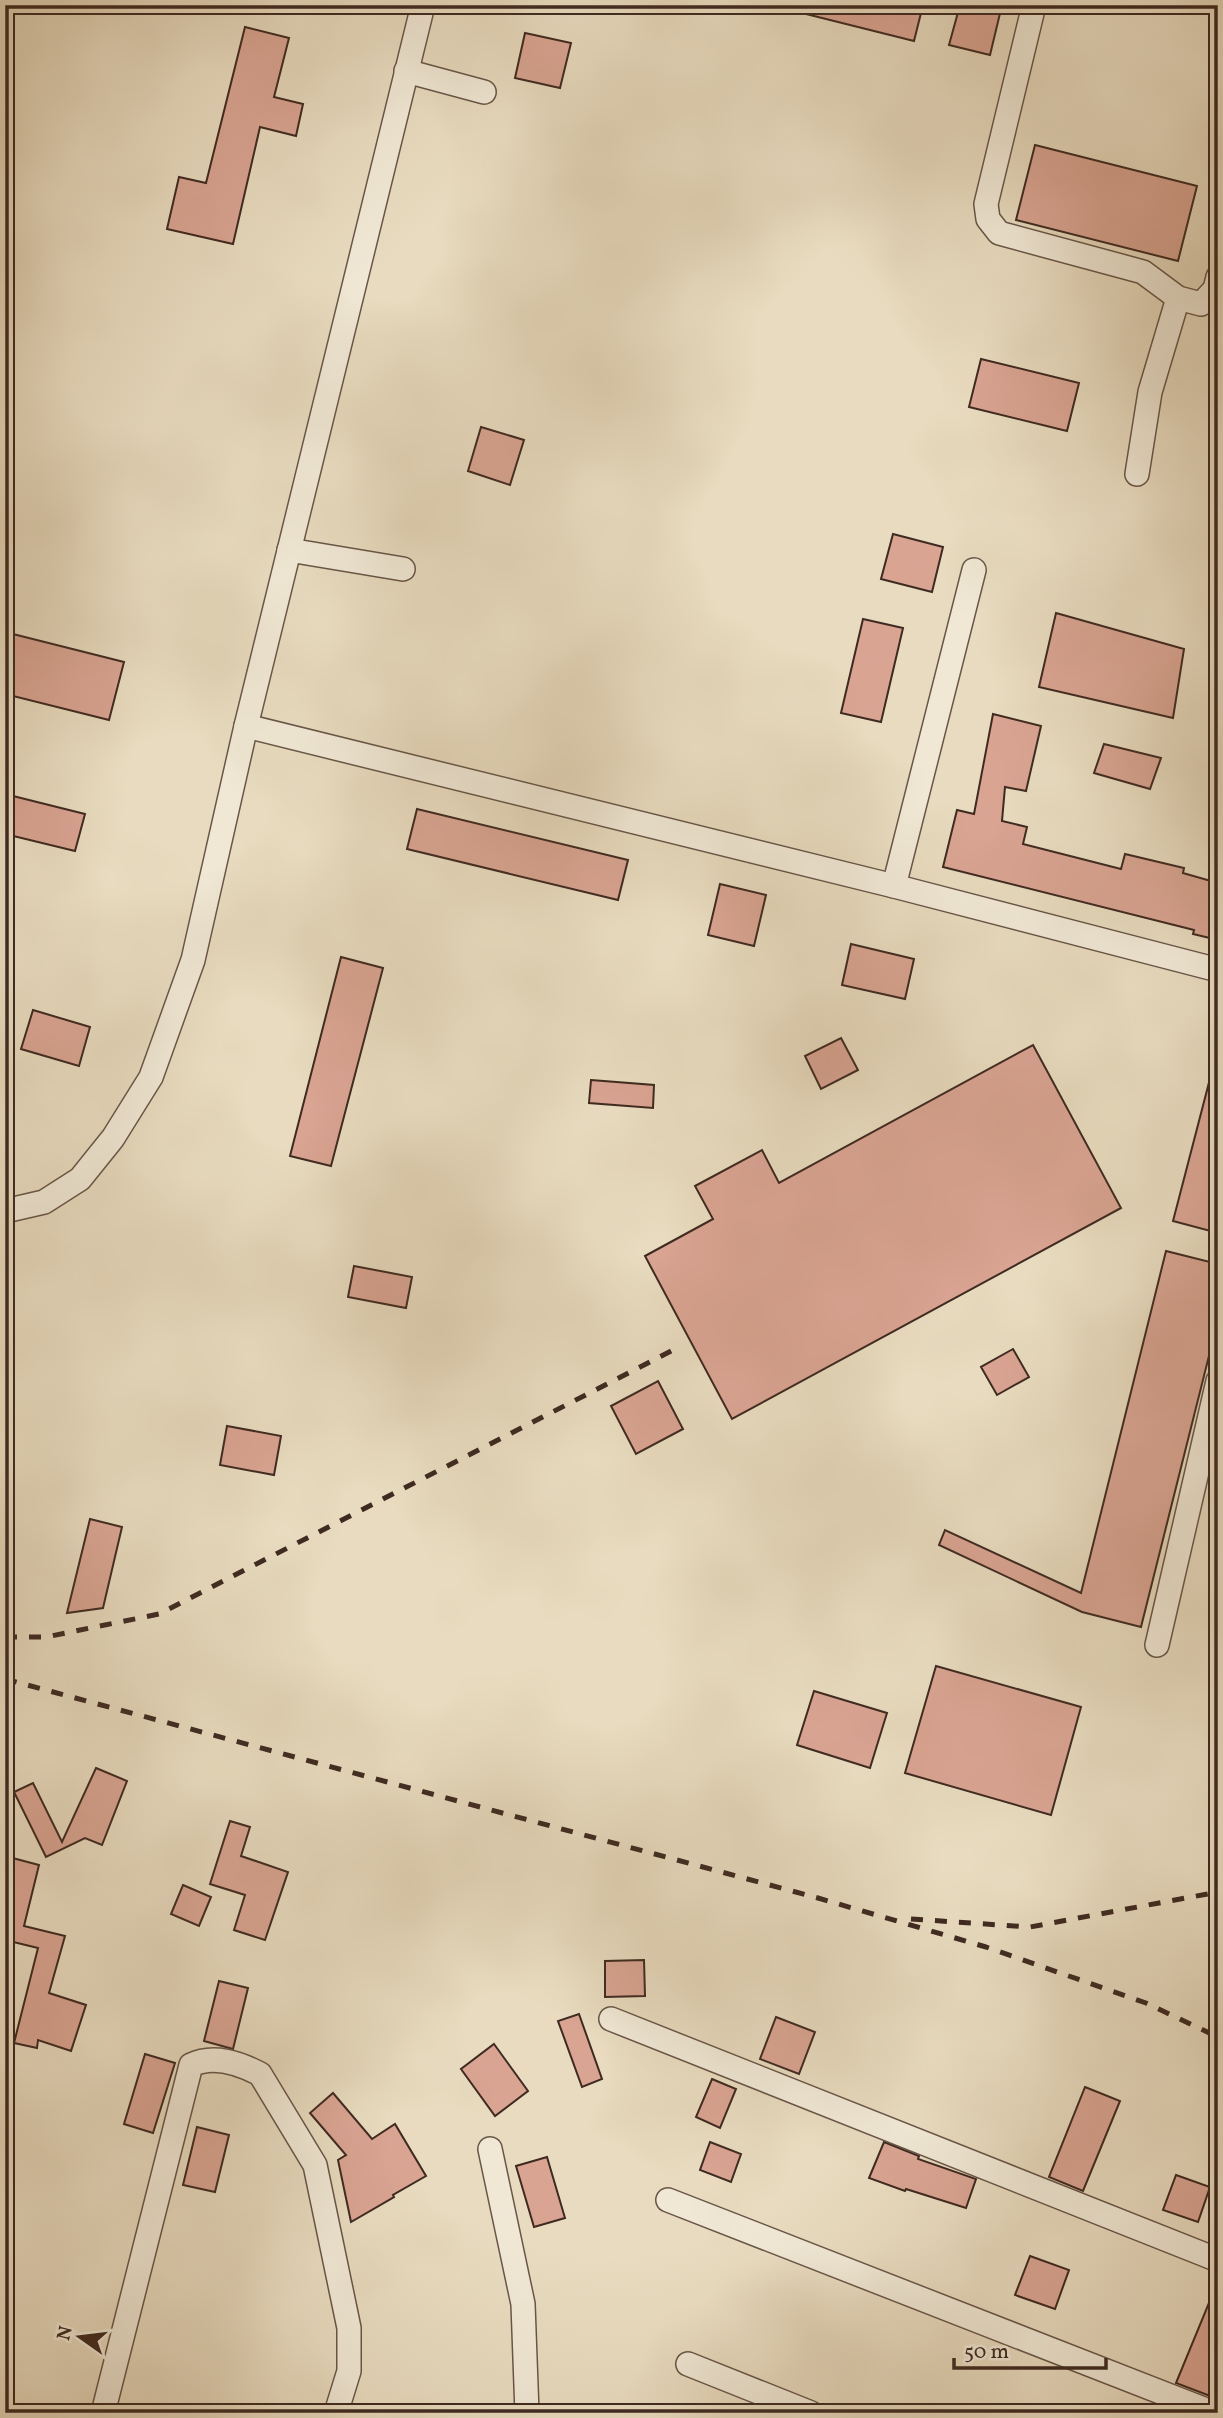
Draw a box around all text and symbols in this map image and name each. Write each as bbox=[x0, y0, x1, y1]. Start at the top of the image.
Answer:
north arrow bbox=[46, 2302, 116, 2372]
text: N bbox=[51, 2323, 80, 2343]
scale bar bbox=[954, 2327, 1106, 2371]
text: 50 m bbox=[964, 2338, 1009, 2367]

